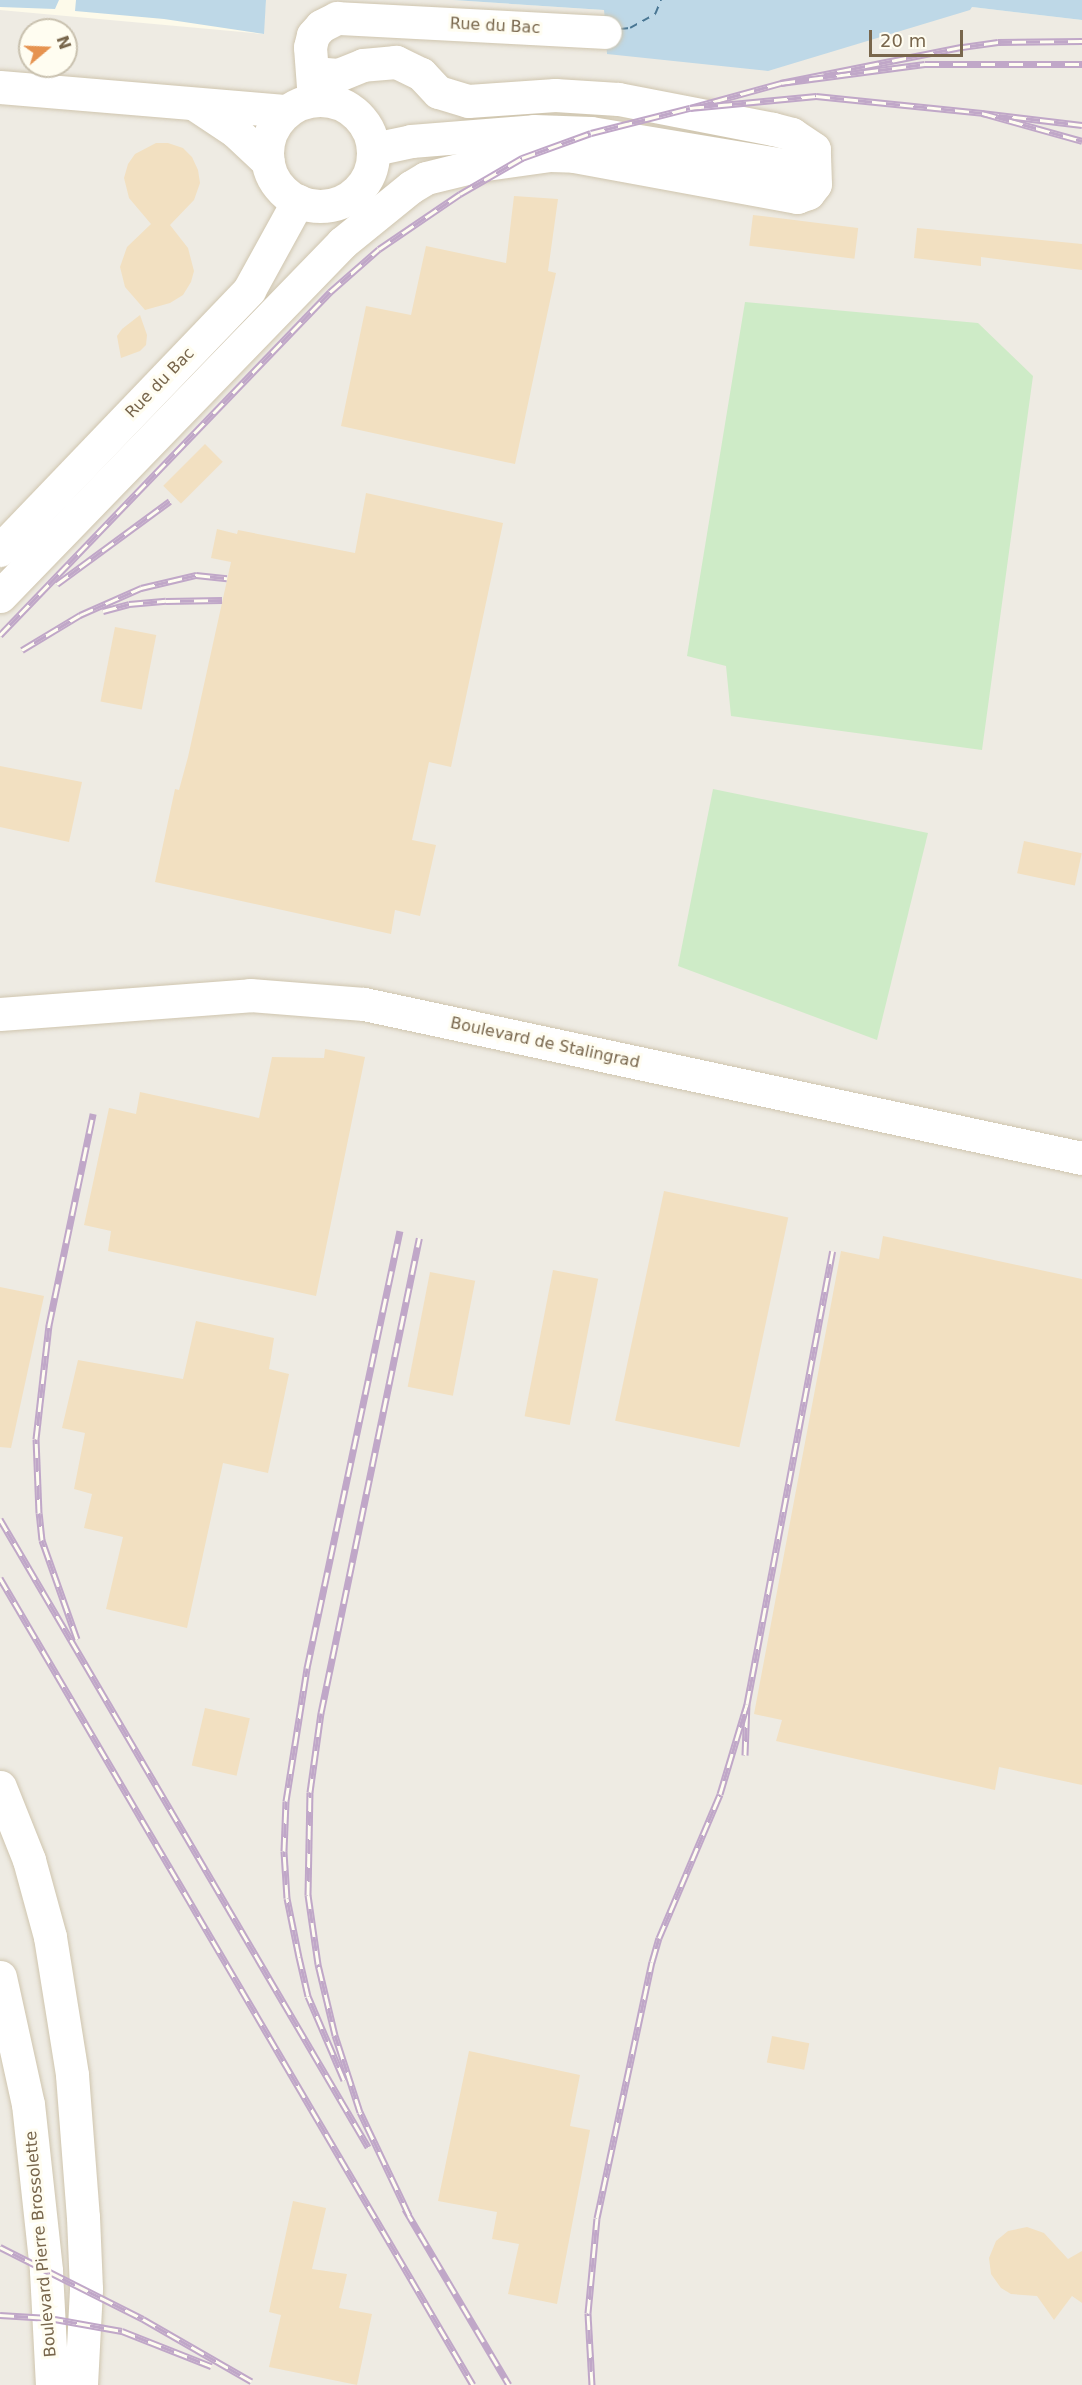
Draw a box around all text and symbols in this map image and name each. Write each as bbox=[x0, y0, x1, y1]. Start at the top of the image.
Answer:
street label: Rue du Bac bbox=[449, 14, 541, 38]
north arrow bbox=[18, 18, 78, 78]
scale bar bbox=[872, 18, 966, 56]
text: 20 m bbox=[880, 30, 926, 51]
text: N bbox=[52, 33, 75, 52]
street label: Rue du Bac bbox=[122, 344, 198, 422]
street label: Boulevard de Stalingrad bbox=[449, 1014, 641, 1072]
street label: Boulevard Pierre Brossolette bbox=[22, 2130, 60, 2358]

